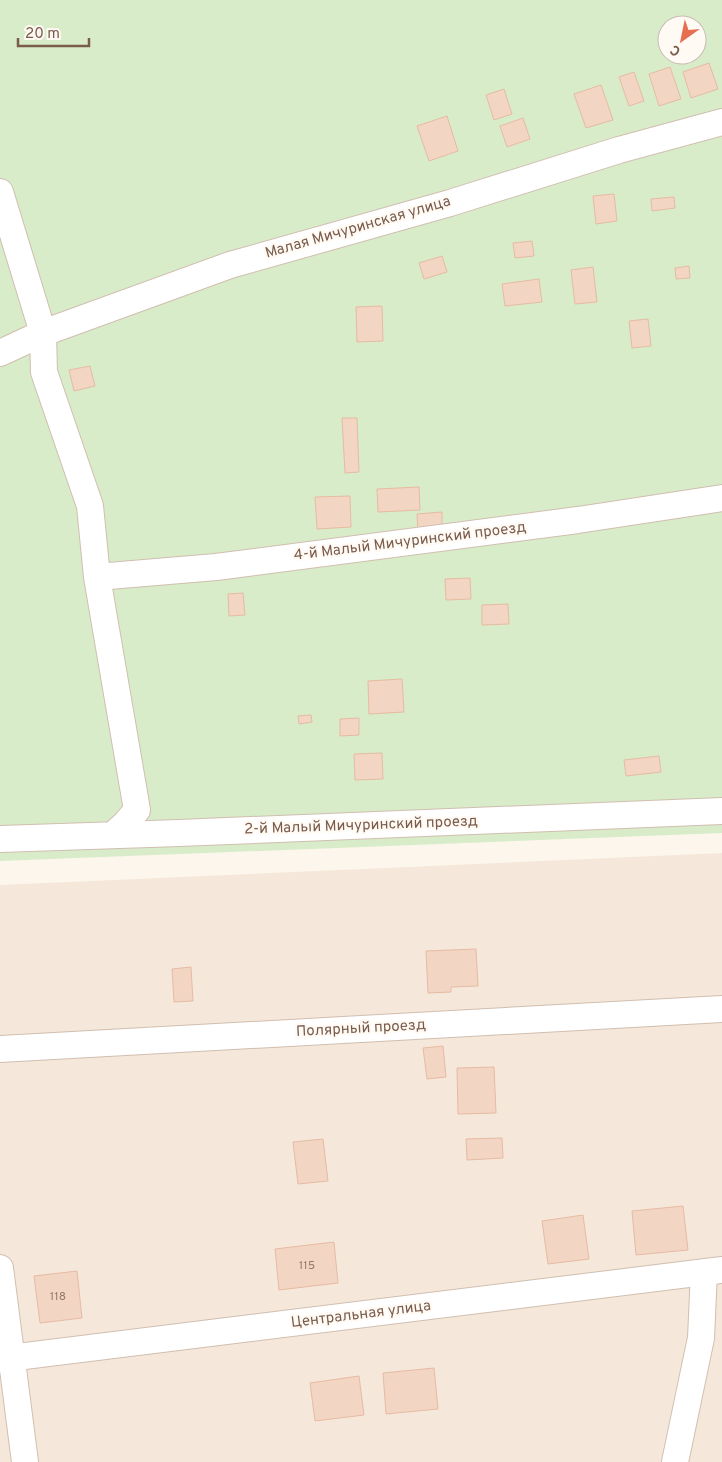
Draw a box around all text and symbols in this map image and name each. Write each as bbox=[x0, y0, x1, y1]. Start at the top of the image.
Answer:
scale bar bbox=[18, 15, 89, 47]
north arrow bbox=[657, 15, 707, 65]
text: 20 m bbox=[25, 25, 60, 44]
text: С bbox=[667, 40, 684, 59]
street label: Малая Мичуринская улица bbox=[263, 192, 453, 264]
street label: 4-й Малый Мичуринский проезд bbox=[293, 518, 527, 566]
street label: 2-й Малый Мичуринский проезд bbox=[244, 812, 478, 840]
street label: Полярный проезд bbox=[296, 1016, 427, 1042]
house number: 115 bbox=[299, 1258, 315, 1274]
house number: 118 bbox=[50, 1289, 66, 1305]
street label: Центральная улица bbox=[290, 1297, 432, 1333]

